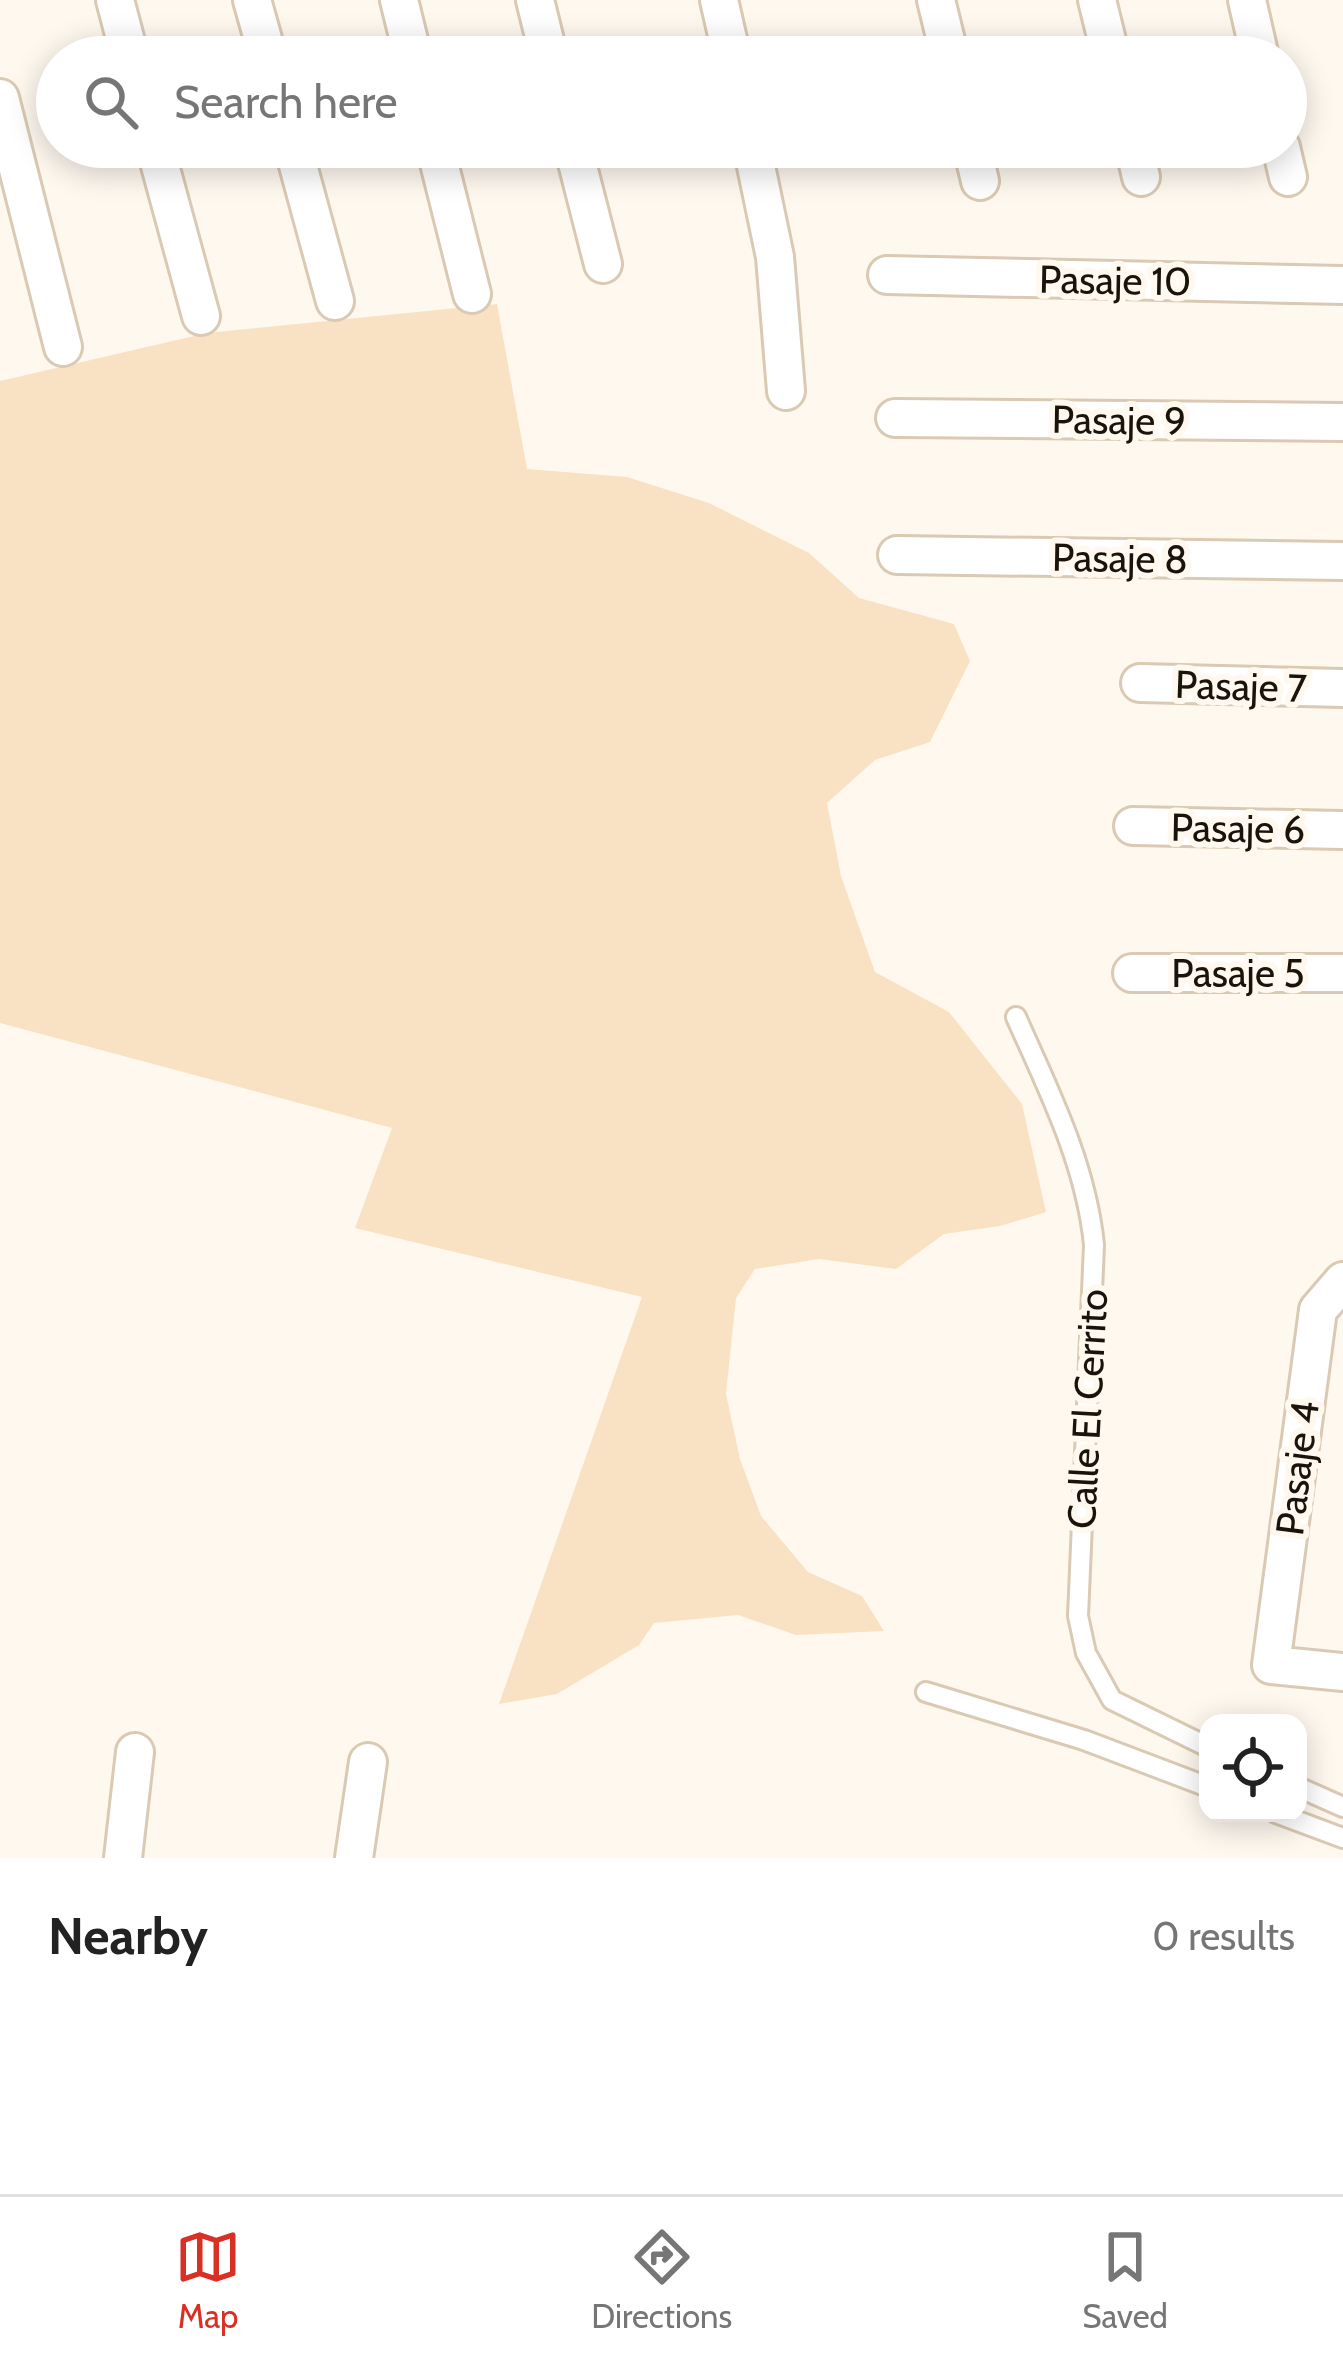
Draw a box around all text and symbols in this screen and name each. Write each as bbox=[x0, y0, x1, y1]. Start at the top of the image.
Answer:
search box bbox=[36, 36, 1307, 168]
icon: search bbox=[78, 69, 144, 135]
text: Search here bbox=[174, 75, 398, 129]
street label: Pasaje 10 bbox=[1038, 255, 1192, 305]
street label: Pasaje 9 bbox=[1051, 395, 1187, 445]
street label: Pasaje 8 bbox=[1052, 533, 1188, 583]
street label: Pasaje 7 bbox=[1174, 660, 1308, 712]
street label: Pasaje 6 bbox=[1170, 803, 1306, 853]
street label: Pasaje 5 bbox=[1171, 949, 1305, 997]
street label: Calle El Cerrito bbox=[1057, 1288, 1117, 1530]
street label: Pasaje 4 bbox=[1265, 1398, 1329, 1538]
map controls bbox=[1199, 1714, 1307, 1822]
button: locate bbox=[1199, 1714, 1307, 1822]
text: Nearby bbox=[48, 1905, 208, 1967]
text: 0 results bbox=[1152, 1912, 1295, 1960]
tab: Map bbox=[175, 2224, 241, 2336]
tab: Directions bbox=[591, 2224, 732, 2336]
tab: Saved bbox=[1082, 2224, 1168, 2336]

